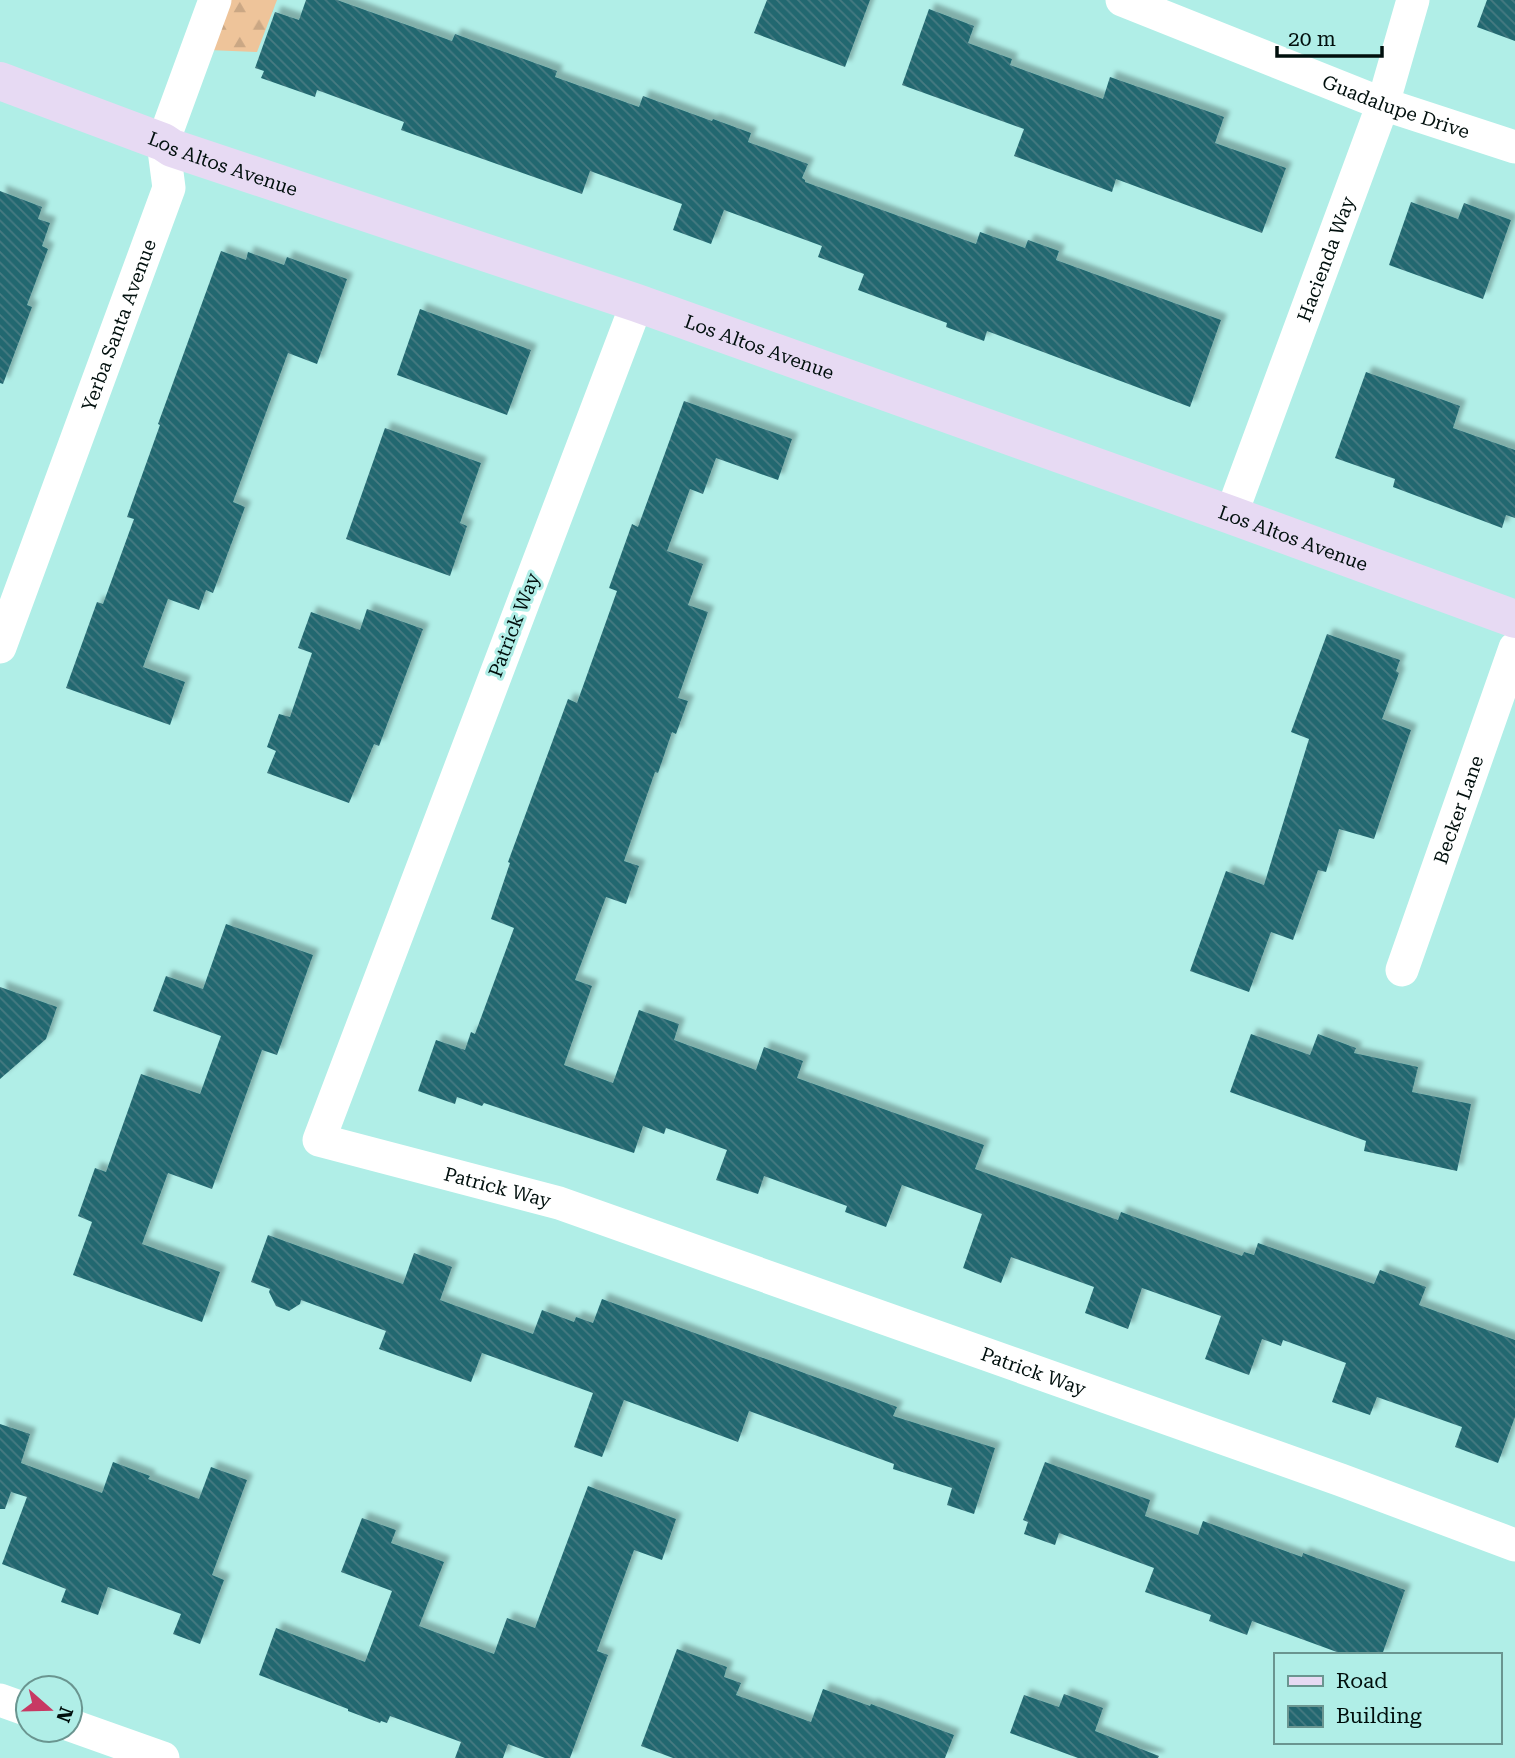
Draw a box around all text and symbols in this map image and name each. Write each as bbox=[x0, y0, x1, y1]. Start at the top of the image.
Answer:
scale bar bbox=[1277, 14, 1382, 58]
text: 20 m bbox=[1288, 27, 1336, 51]
street label: Guadalupe Drive bbox=[1319, 69, 1473, 143]
street label: Los Altos Avenue bbox=[145, 126, 301, 201]
street label: Hacienda Way bbox=[1292, 192, 1360, 325]
street label: Yerba Santa Avenue bbox=[76, 236, 161, 414]
street label: Los Altos Avenue bbox=[681, 309, 837, 384]
street label: Los Altos Avenue bbox=[1215, 500, 1371, 576]
street label: Patrick Way bbox=[484, 569, 545, 680]
street label: Becker Lane bbox=[1429, 752, 1488, 867]
street label: Patrick Way bbox=[442, 1162, 554, 1212]
street label: Patrick Way bbox=[978, 1342, 1090, 1401]
legend bbox=[1274, 1653, 1501, 1744]
text: Road bbox=[1336, 1669, 1388, 1693]
north arrow bbox=[14, 1674, 84, 1744]
text: N bbox=[51, 1704, 78, 1726]
text: Building bbox=[1336, 1704, 1422, 1728]

